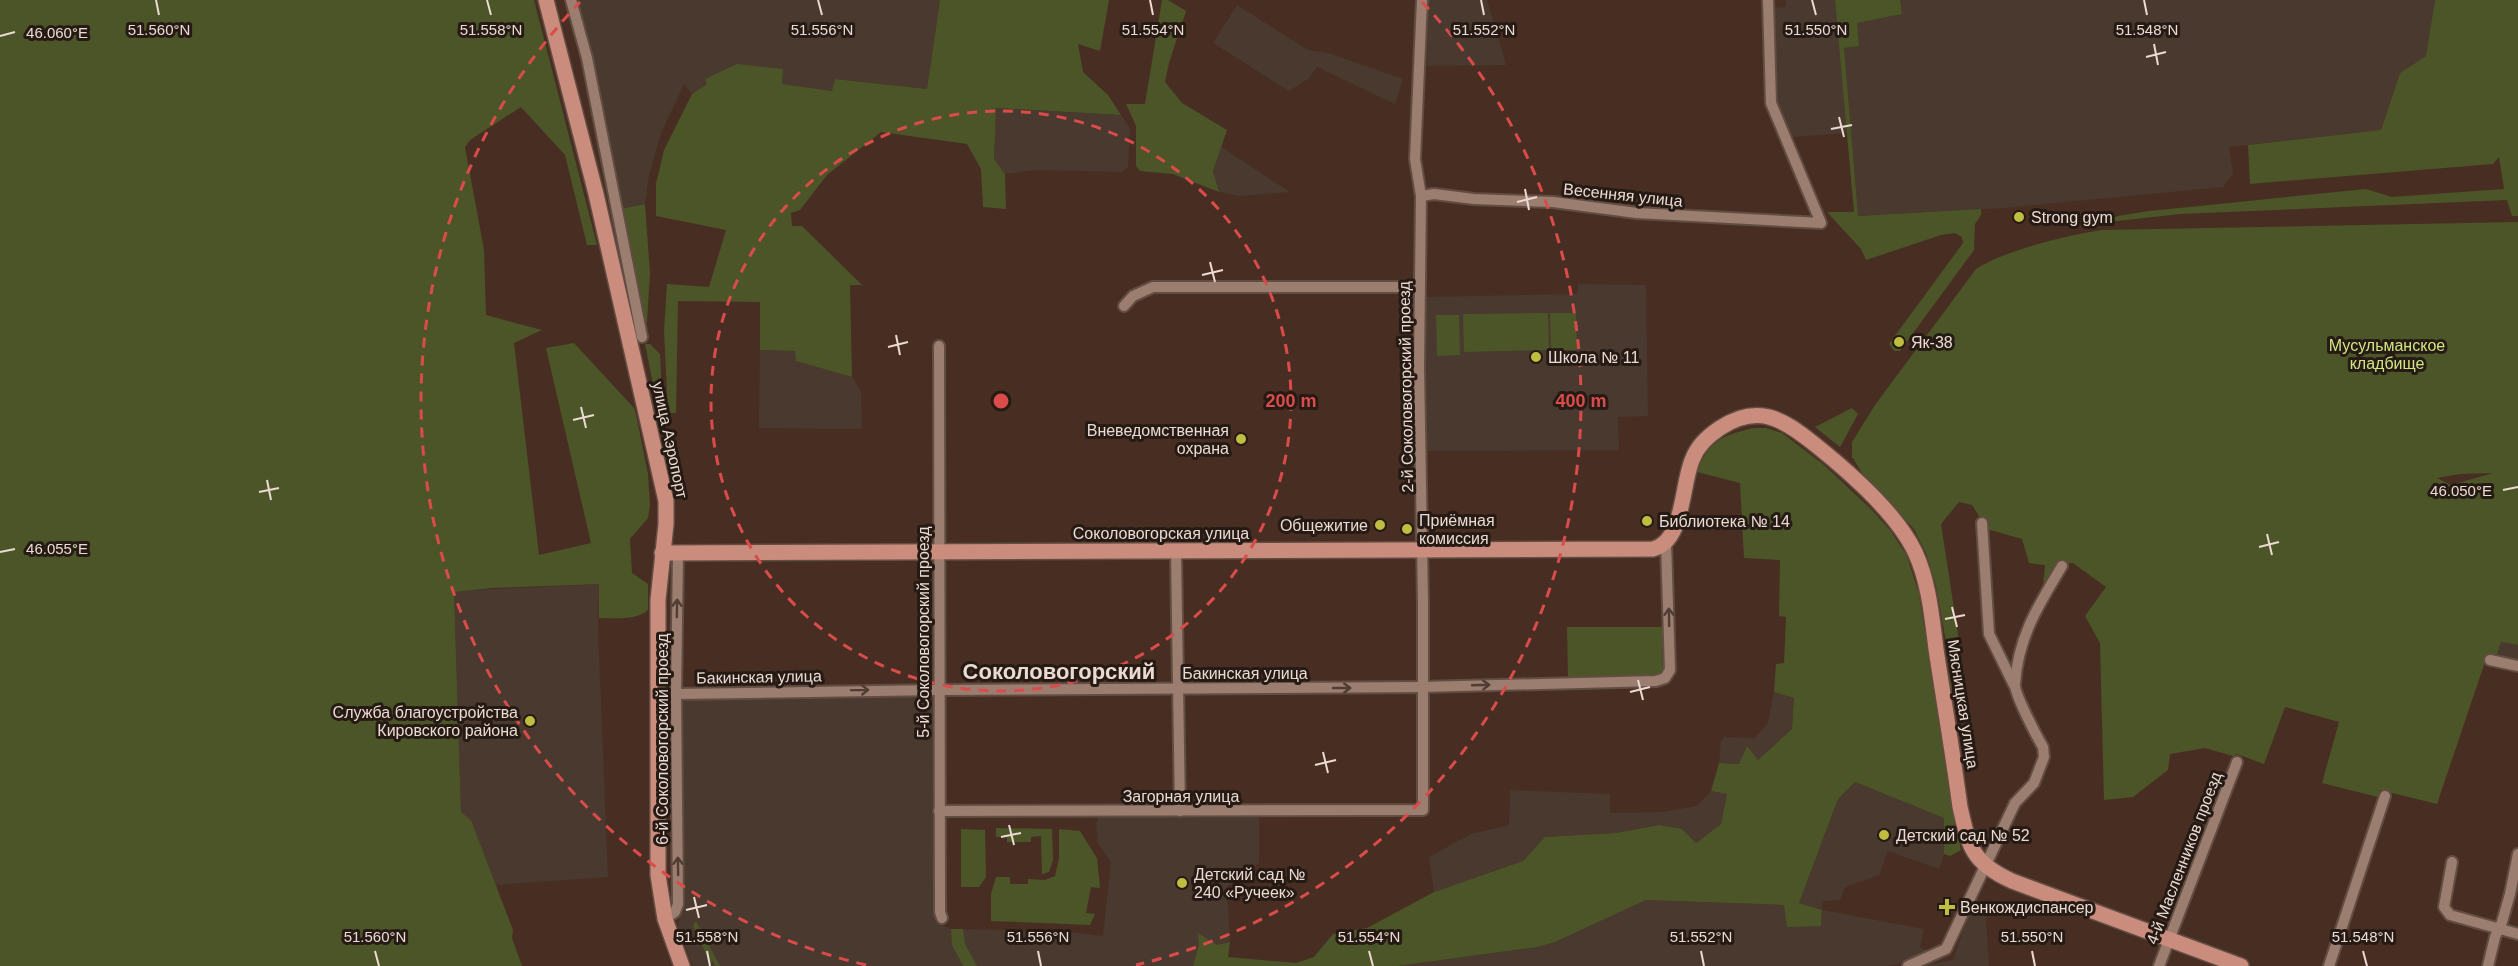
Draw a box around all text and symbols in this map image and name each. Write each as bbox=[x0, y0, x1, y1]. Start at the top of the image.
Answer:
text: 51.560°N bbox=[128, 21, 190, 38]
text: 51.558°N bbox=[460, 21, 522, 38]
text: 51.556°N bbox=[791, 21, 853, 38]
text: 51.554°N bbox=[1122, 21, 1184, 38]
text: 51.552°N bbox=[1453, 21, 1515, 38]
text: 51.550°N bbox=[1785, 21, 1847, 38]
text: 51.548°N bbox=[2116, 21, 2178, 38]
text: 46.060°E bbox=[26, 24, 88, 41]
street label: Весенняя улица bbox=[1562, 180, 1684, 210]
place label: Strong gym bbox=[2031, 209, 2113, 226]
marker: Strong gym bbox=[2012, 210, 2026, 224]
street label: 2-й Соколовогорский проезд bbox=[1396, 281, 1416, 493]
place label: Як-38 bbox=[1911, 334, 1953, 351]
marker: Як-38 bbox=[1892, 335, 1906, 349]
park label: Мусульманское кладбище bbox=[2329, 337, 2445, 372]
place label: Школа № 11 bbox=[1548, 349, 1639, 366]
marker: Школа № 11 bbox=[1529, 350, 1543, 364]
street label: улица Аэропорт bbox=[649, 380, 691, 501]
centre of rings bbox=[991, 391, 1011, 411]
text: 200 m bbox=[1265, 391, 1317, 411]
text: 400 m bbox=[1555, 391, 1607, 411]
place label: Вневедомственная охрана bbox=[1087, 422, 1229, 457]
marker: Вневедомственная охрана bbox=[1234, 432, 1248, 446]
text: 46.050°E bbox=[2430, 482, 2492, 499]
place label: Приёмная комиссия bbox=[1419, 512, 1495, 547]
place label: Библиотека № 14 bbox=[1659, 513, 1790, 530]
marker: Библиотека № 14 bbox=[1640, 514, 1654, 528]
place label: Общежитие bbox=[1280, 517, 1368, 534]
marker: Общежитие bbox=[1373, 518, 1387, 532]
marker: Приёмная комиссия bbox=[1400, 522, 1414, 536]
street label: Соколовогорская улица bbox=[1073, 525, 1249, 542]
street label: 5-й Соколовогорский проезд bbox=[915, 526, 932, 738]
text: 46.055°E bbox=[26, 540, 88, 557]
one-way arrow bbox=[672, 598, 683, 618]
one-way arrow bbox=[1663, 607, 1675, 627]
street label: 6-й Соколовогорский проезд bbox=[654, 633, 671, 845]
street label: Мясницкая улица bbox=[1944, 638, 1982, 770]
district label: Соколовогорский bbox=[963, 659, 1155, 684]
street label: Бакинская улица bbox=[1182, 665, 1308, 682]
street label: Бакинская улица bbox=[696, 667, 822, 687]
one-way arrow bbox=[1470, 679, 1490, 691]
one-way arrow bbox=[1331, 682, 1351, 694]
one-way arrow bbox=[850, 685, 870, 696]
place label: Служба благоустройства Кировского района bbox=[333, 704, 518, 739]
marker: Служба благоустройства Кировского района bbox=[523, 714, 537, 728]
street label: 4-й Масленников проезд bbox=[2143, 769, 2225, 947]
street label: Загорная улица bbox=[1123, 788, 1239, 805]
place label: Детский сад № 52 bbox=[1896, 827, 2030, 844]
marker: Детский сад № 52 bbox=[1877, 828, 1891, 842]
one-way arrow bbox=[672, 856, 683, 876]
place label: Детский сад № 240 «Ручеек» bbox=[1194, 866, 1306, 901]
marker: Детский сад № 240 «Ручеек» bbox=[1175, 876, 1189, 890]
marker: Венкождиспансер bbox=[1938, 898, 1956, 916]
place label: Венкождиспансер bbox=[1960, 899, 2094, 916]
text: 51.560°N bbox=[344, 928, 406, 945]
text: 51.558°N bbox=[676, 928, 738, 945]
text: 51.556°N bbox=[1007, 928, 1069, 945]
text: 51.554°N bbox=[1338, 928, 1400, 945]
text: 51.552°N bbox=[1670, 928, 1732, 945]
text: 51.550°N bbox=[2001, 928, 2063, 945]
text: 51.548°N bbox=[2332, 928, 2394, 945]

